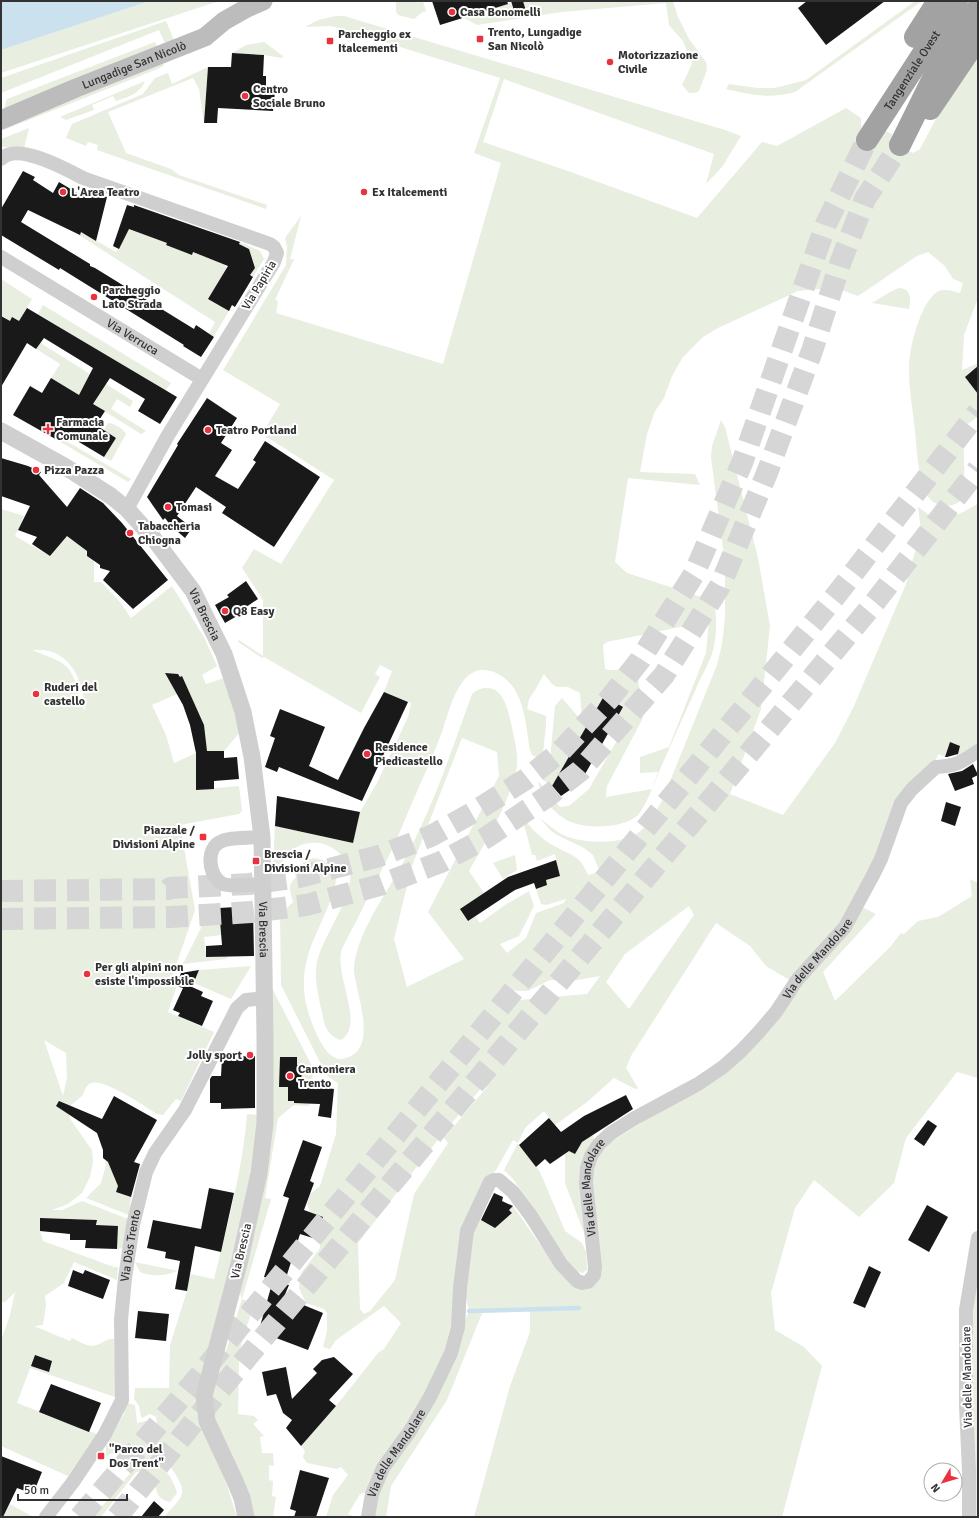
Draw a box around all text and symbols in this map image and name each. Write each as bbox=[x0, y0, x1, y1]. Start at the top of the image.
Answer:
place label: Casa Bonomelli bbox=[460, 5, 541, 20]
marker: Casa Bonomelli bbox=[447, 7, 457, 17]
place label: Trento, Lungadige San Nicolò bbox=[488, 25, 582, 54]
place label: Parcheggio ex Italcementi bbox=[338, 27, 411, 56]
street label: Tangenziale Ovest bbox=[881, 28, 944, 113]
marker: Trento, Lungadige San Nicolò bbox=[475, 34, 485, 44]
marker: Parcheggio ex Italcementi bbox=[325, 36, 335, 46]
street label: Lungadige San Nicolò bbox=[80, 38, 189, 93]
place label: Motorizzazione Civile bbox=[618, 48, 698, 77]
marker: Motorizzazione Civile bbox=[605, 57, 615, 67]
place label: Centro Sociale Bruno bbox=[253, 82, 325, 111]
marker: Centro Sociale Bruno bbox=[240, 91, 250, 101]
place label: L'Area Teatro bbox=[71, 185, 140, 200]
place label: Ex Italcementi bbox=[372, 185, 447, 200]
marker: L'Area Teatro bbox=[58, 187, 68, 197]
marker: Ex Italcementi bbox=[359, 187, 369, 197]
street label: Via Papiria bbox=[239, 258, 280, 313]
place label: Parcheggio Lato Strada bbox=[102, 283, 162, 312]
marker: Parcheggio Lato Strada bbox=[89, 292, 99, 302]
street label: Via Verruca bbox=[104, 316, 161, 359]
place label: Farmacia Comunale bbox=[56, 415, 108, 444]
place label: Teatro Portland bbox=[216, 423, 297, 438]
marker: Farmacia Comunale bbox=[43, 424, 53, 434]
marker: Teatro Portland bbox=[203, 425, 213, 435]
place label: Pizza Pazza bbox=[44, 463, 104, 478]
marker: Pizza Pazza bbox=[31, 465, 41, 475]
place label: Tomasi bbox=[176, 500, 212, 515]
marker: Tomasi bbox=[163, 502, 173, 512]
place label: Tabaccheria Chiogna bbox=[138, 519, 200, 548]
marker: Tabaccheria Chiogna bbox=[125, 528, 135, 538]
street label: Via Brescia bbox=[185, 586, 223, 643]
place label: Q8 Easy bbox=[233, 604, 274, 619]
marker: Q8 Easy bbox=[220, 606, 230, 616]
place label: Ruderi del castello bbox=[44, 680, 98, 709]
marker: Ruderi del castello bbox=[31, 689, 41, 699]
place label: Residence Piedicastello bbox=[375, 740, 443, 769]
marker: Residence Piedicastello bbox=[362, 749, 372, 759]
place label: Piazzale / Divisioni Alpine bbox=[113, 823, 196, 852]
marker: Piazzale / Divisioni Alpine bbox=[198, 832, 208, 842]
place label: Brescia / Divisioni Alpine bbox=[264, 847, 346, 876]
marker: Brescia / Divisioni Alpine bbox=[251, 856, 261, 866]
street label: Via Brescia bbox=[255, 901, 271, 958]
street label: Via delle Mandolare bbox=[779, 916, 856, 1002]
place label: Per gli alpini non esiste l'impossibile bbox=[95, 960, 194, 989]
marker: Per gli alpini non esiste l'impossibile bbox=[82, 969, 92, 979]
place label: Jolly sport bbox=[186, 1048, 243, 1063]
marker: Jolly sport bbox=[245, 1050, 255, 1060]
place label: Cantoniera Trento bbox=[298, 1062, 356, 1091]
marker: Cantoniera Trento bbox=[285, 1071, 295, 1081]
street label: Via delle Mandolare bbox=[579, 1135, 608, 1237]
street label: Via Dòs Trento bbox=[118, 1208, 145, 1282]
street label: Via Brescia bbox=[228, 1222, 255, 1280]
street label: Via delle Mandolare bbox=[959, 1326, 976, 1428]
street label: Via delle Mandolare bbox=[364, 1406, 429, 1500]
place label: "Parco del Dos Trent" bbox=[109, 1442, 164, 1471]
marker: "Parco del Dos Trent" bbox=[96, 1451, 106, 1461]
north arrow bbox=[923, 1462, 963, 1502]
scale bar bbox=[18, 1476, 127, 1502]
text: N bbox=[928, 1481, 943, 1495]
text: 50 m bbox=[24, 1483, 49, 1498]

